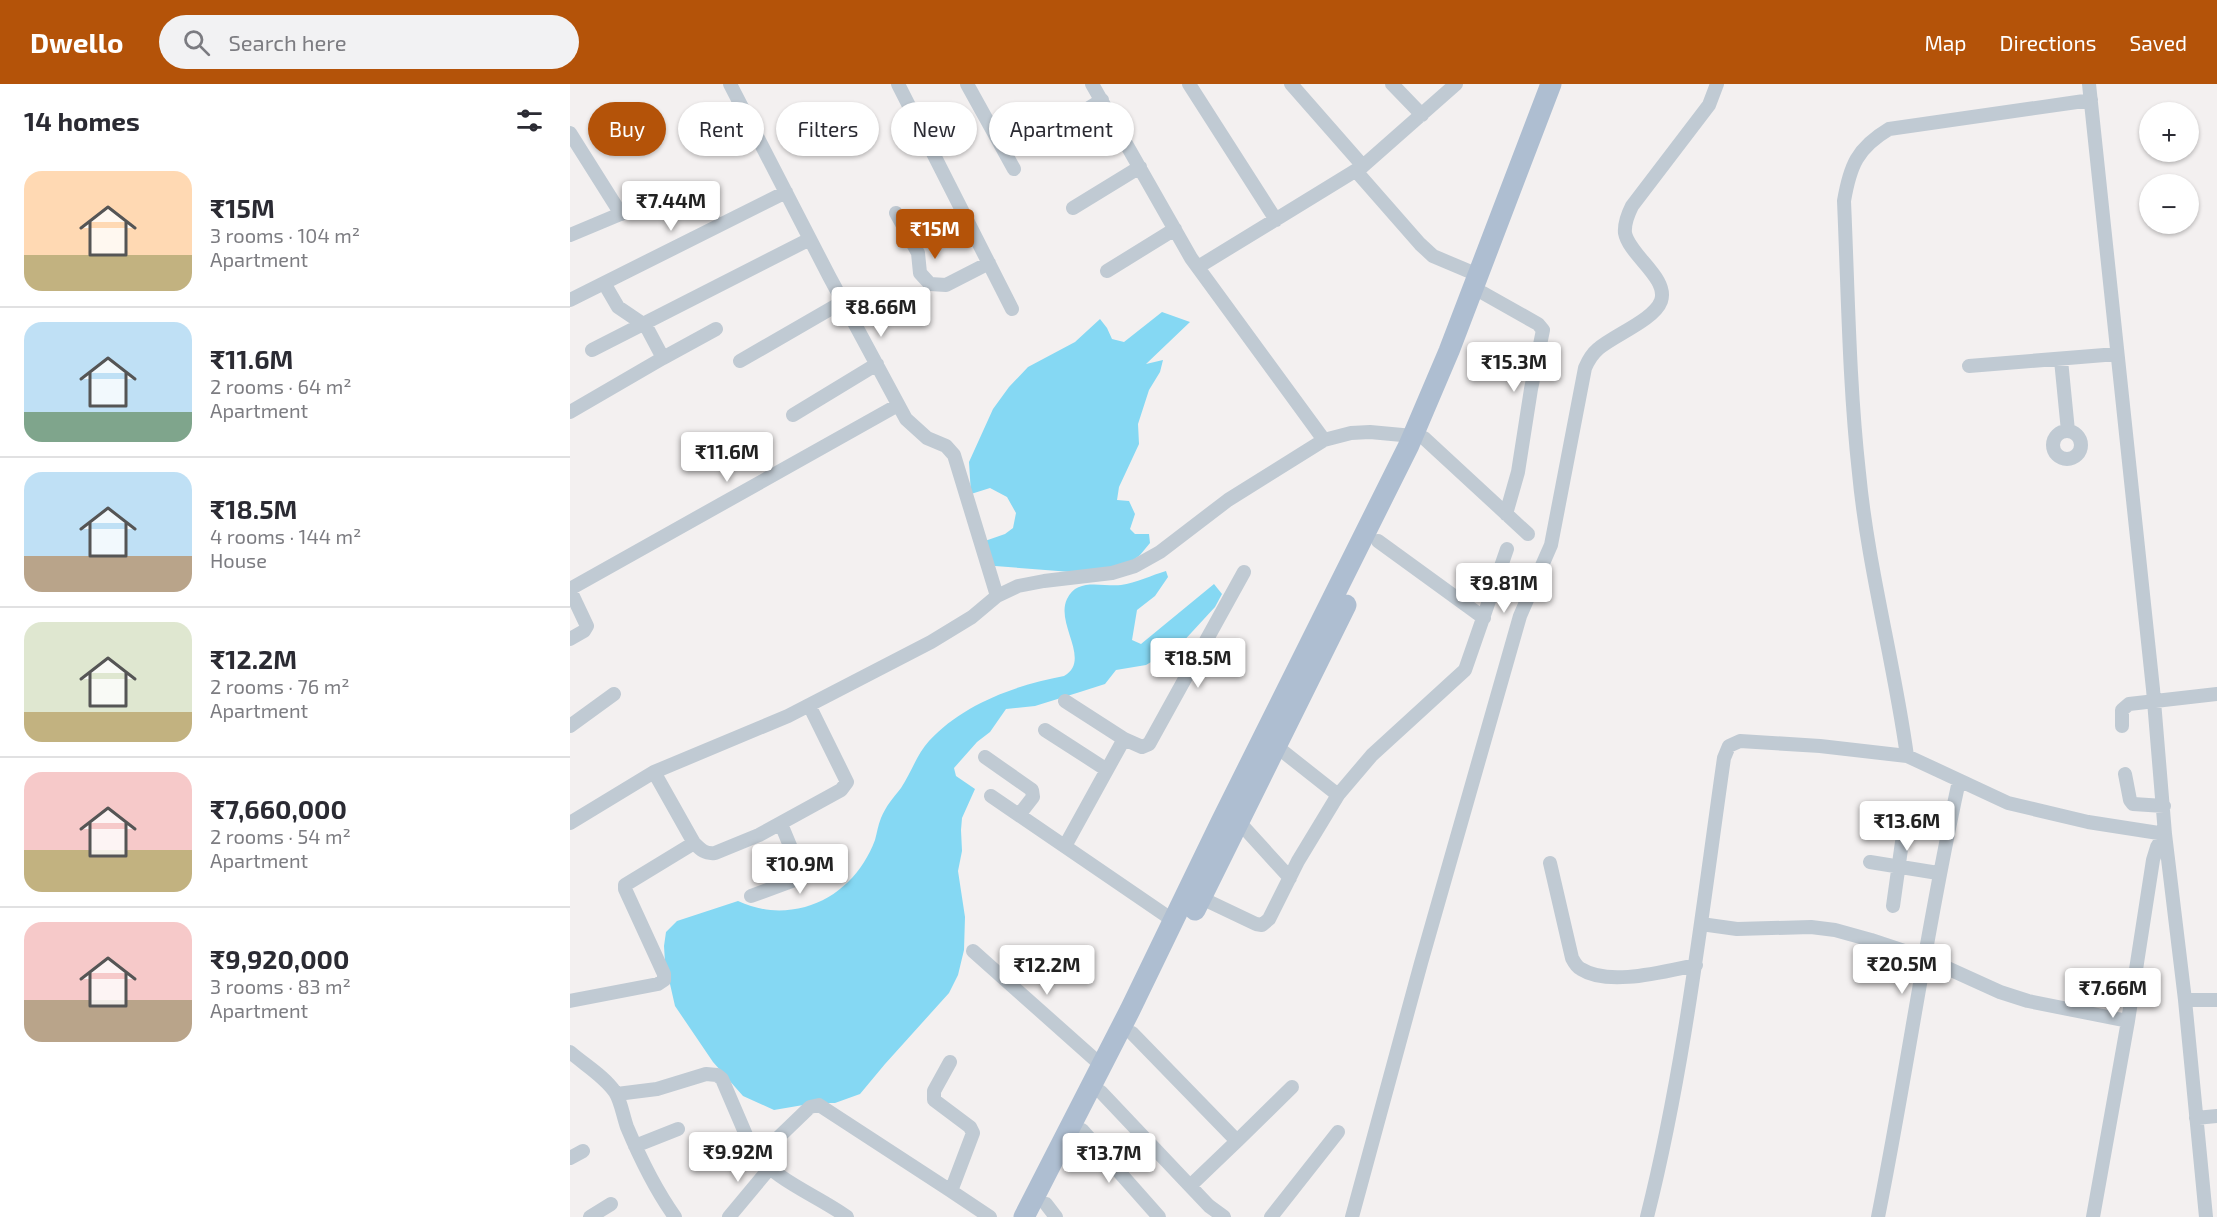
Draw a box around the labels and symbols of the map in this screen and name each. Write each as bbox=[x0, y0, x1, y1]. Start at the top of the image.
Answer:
pin: ₹7.44M bbox=[622, 181, 720, 232]
pin: ₹15M bbox=[899, 209, 971, 260]
pin: ₹8.66M bbox=[832, 287, 930, 338]
pin: ₹15.3M bbox=[1465, 342, 1563, 393]
pin: ₹11.6M bbox=[678, 432, 776, 483]
pin: ₹9.81M bbox=[1455, 563, 1553, 614]
pin: ₹18.5M bbox=[1149, 638, 1247, 689]
pin: ₹13.6M bbox=[1858, 801, 1956, 852]
pin: ₹10.9M bbox=[751, 844, 849, 895]
pin: ₹20.5M bbox=[1853, 944, 1951, 995]
pin: ₹12.2M bbox=[998, 945, 1096, 996]
pin: ₹7.66M bbox=[2064, 968, 2162, 1019]
pin: ₹9.92M bbox=[689, 1132, 787, 1183]
pin: ₹13.7M bbox=[1060, 1133, 1158, 1184]

